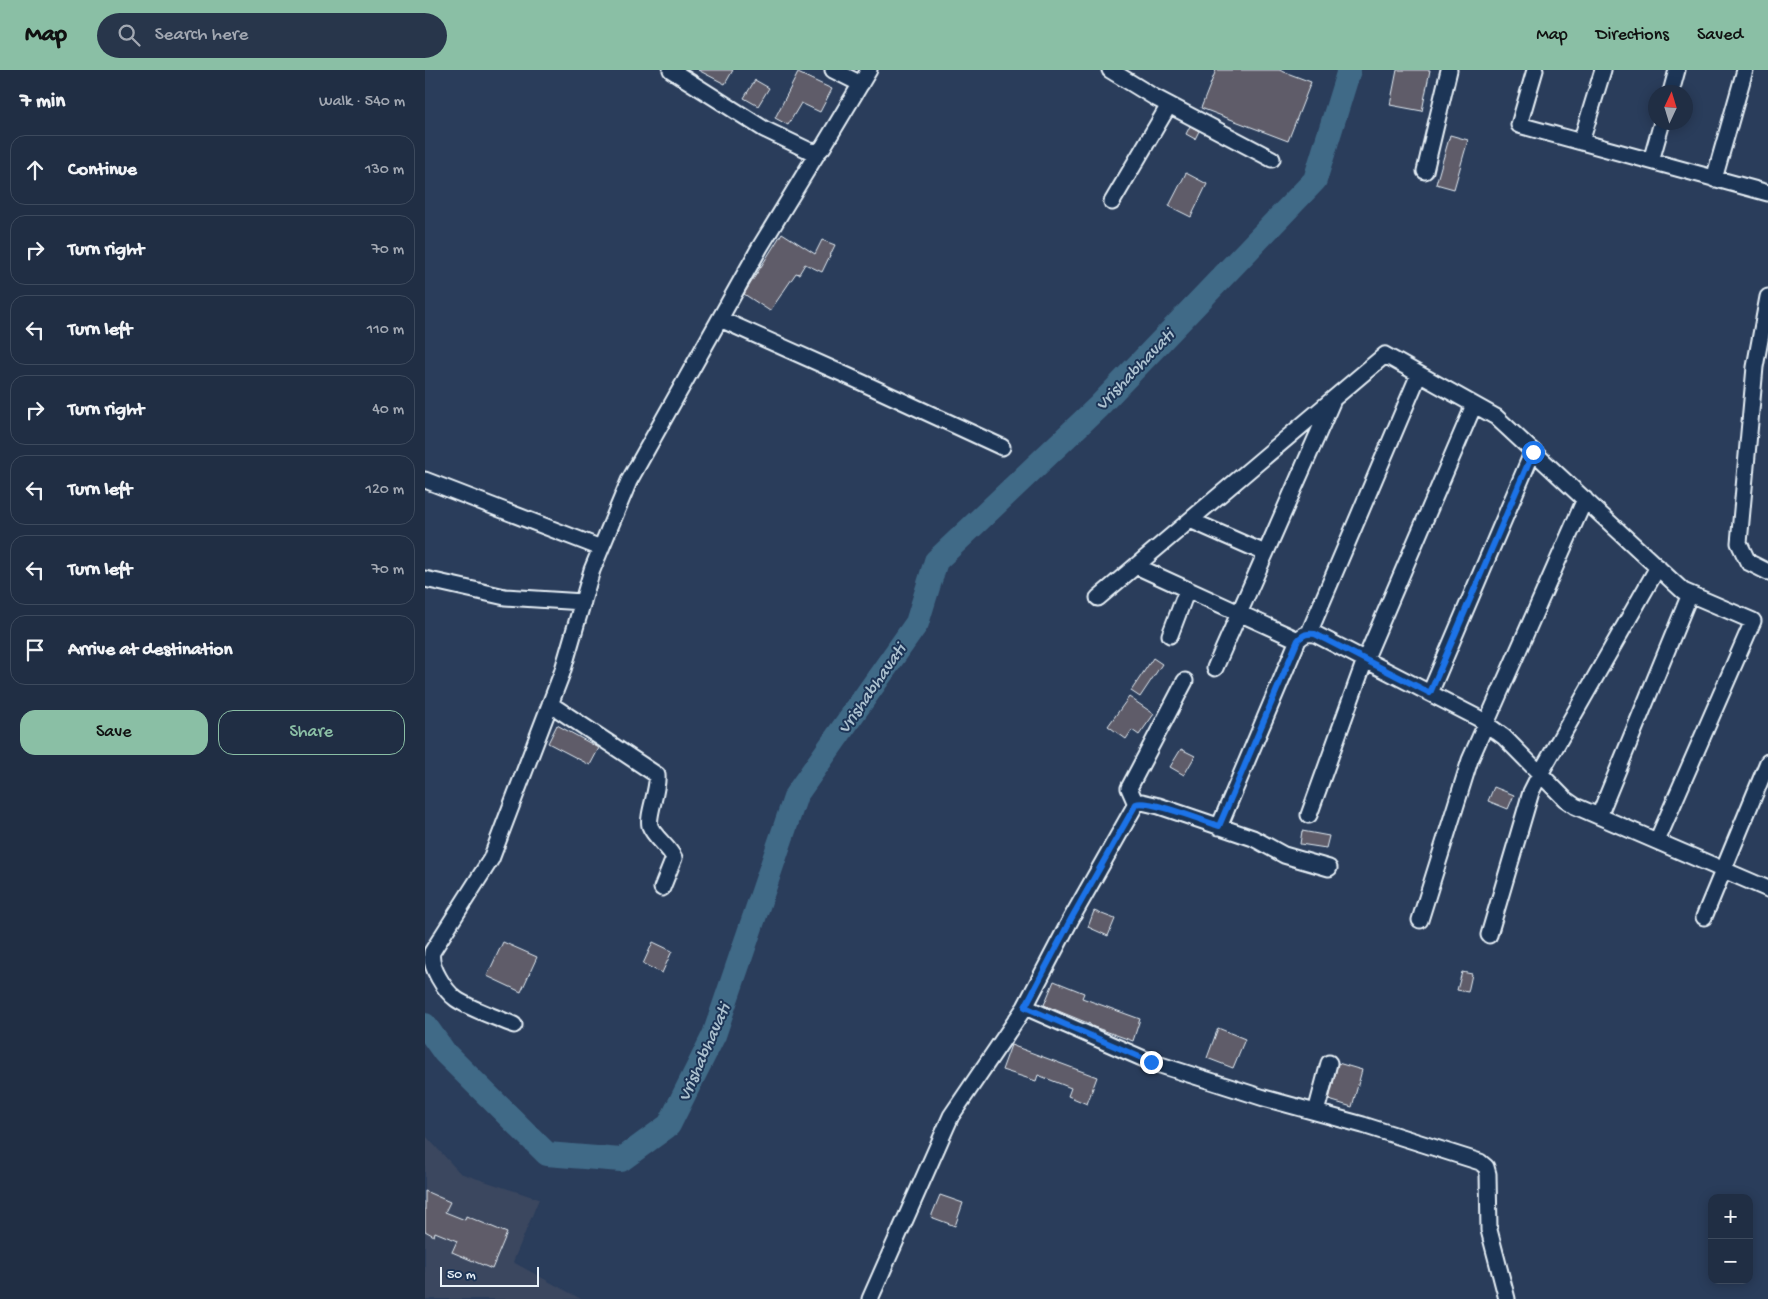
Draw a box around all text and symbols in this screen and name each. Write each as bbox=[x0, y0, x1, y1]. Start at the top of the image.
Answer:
search box bbox=[97, 13, 447, 58]
text: Map bbox=[25, 21, 67, 50]
icon: search bbox=[115, 21, 143, 49]
text: Search here bbox=[155, 24, 248, 47]
text: Map bbox=[1536, 25, 1568, 46]
text: Directions bbox=[1596, 25, 1669, 46]
text: Saved bbox=[1697, 25, 1743, 46]
north arrow bbox=[1648, 85, 1693, 130]
text: 7 min bbox=[20, 90, 65, 115]
text: Walk · 540 m bbox=[319, 93, 405, 112]
icon: ahead bbox=[21, 156, 49, 184]
text: Continue bbox=[68, 159, 137, 182]
text: 130 m bbox=[365, 161, 404, 180]
icon: right bbox=[21, 236, 49, 264]
text: Turn right bbox=[68, 239, 144, 262]
text: 70 m bbox=[371, 241, 404, 260]
icon: left bbox=[21, 316, 49, 344]
text: Turn left bbox=[68, 319, 132, 342]
text: 110 m bbox=[367, 321, 404, 340]
water label: Vrishabhavati bbox=[1092, 324, 1181, 416]
icon: right bbox=[21, 396, 49, 424]
text: Turn right bbox=[68, 399, 144, 422]
text: 40 m bbox=[372, 401, 404, 420]
route start bbox=[1522, 441, 1545, 464]
icon: left bbox=[21, 476, 49, 504]
text: Turn left bbox=[68, 479, 132, 502]
text: 120 m bbox=[365, 481, 404, 500]
icon: left bbox=[21, 556, 49, 584]
text: Turn left bbox=[68, 559, 132, 582]
text: 70 m bbox=[371, 561, 404, 580]
icon: arrive bbox=[21, 636, 49, 664]
text: Arrive at destination bbox=[68, 639, 232, 662]
water label: Vrishabhavati bbox=[834, 639, 913, 738]
button: Save bbox=[20, 710, 208, 755]
button: Share bbox=[218, 710, 405, 755]
water label: Vrishabhavati bbox=[674, 999, 737, 1105]
route end bbox=[1140, 1051, 1163, 1074]
map controls bbox=[1708, 1194, 1753, 1284]
button: + bbox=[1708, 1194, 1753, 1239]
button: − bbox=[1708, 1239, 1753, 1284]
scale bar bbox=[440, 1264, 539, 1287]
text: 50 m bbox=[447, 1267, 476, 1284]

